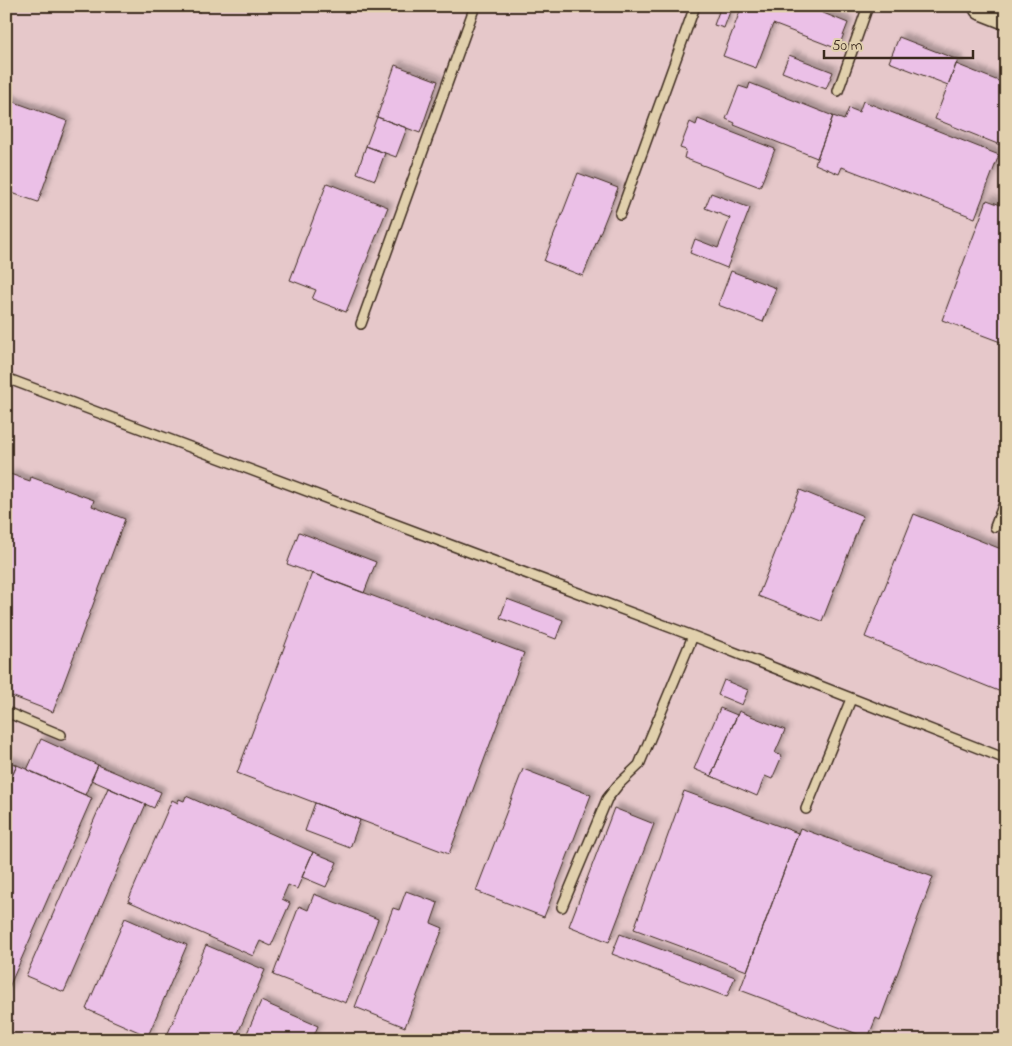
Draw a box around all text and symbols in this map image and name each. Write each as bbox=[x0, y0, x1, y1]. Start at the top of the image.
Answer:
scale bar bbox=[824, 28, 973, 60]
text: 50 m bbox=[832, 35, 863, 57]

